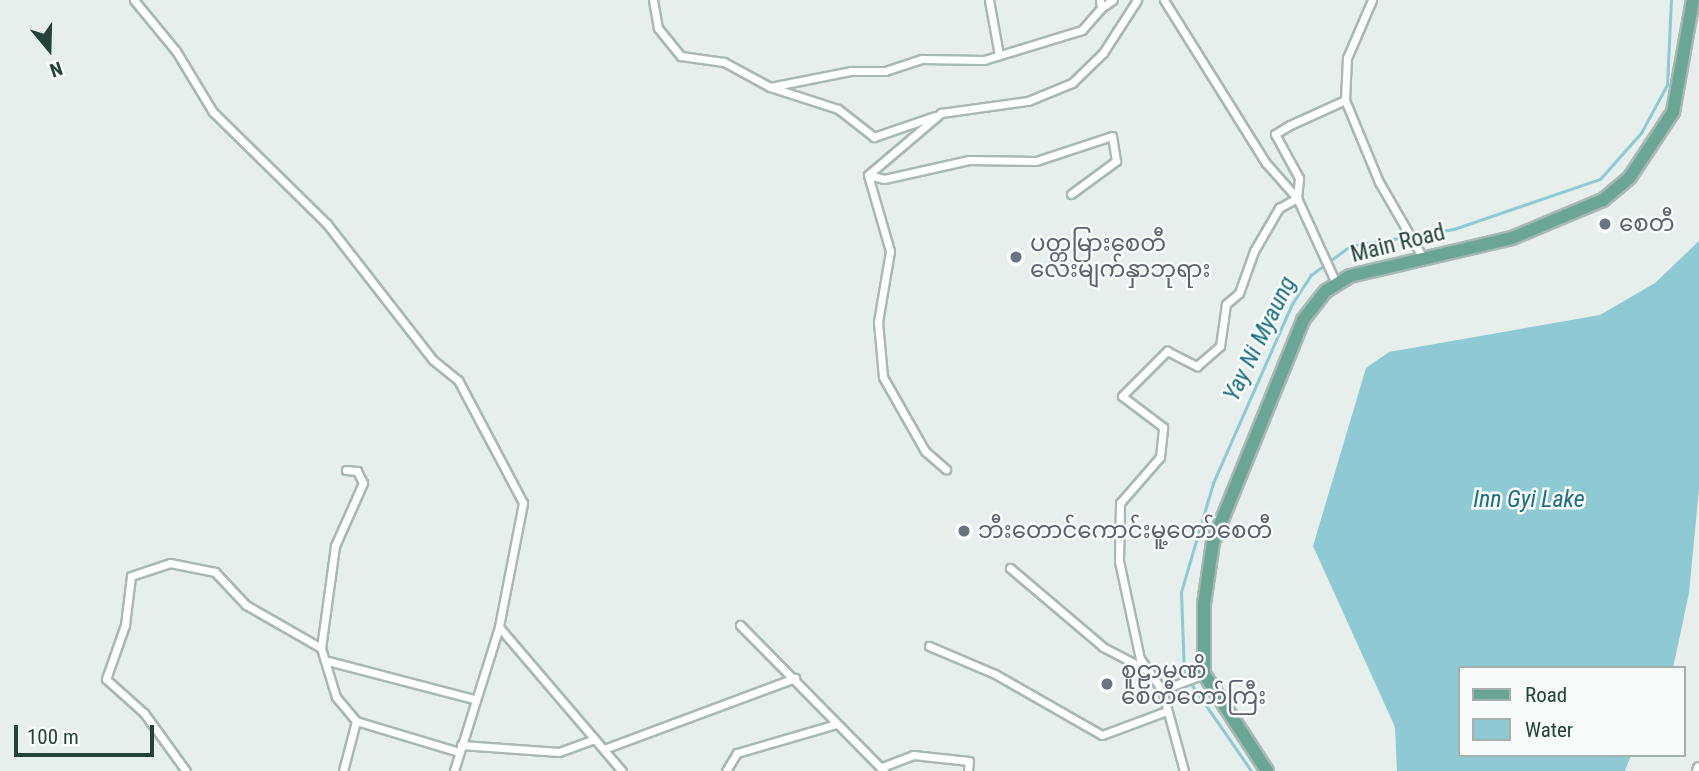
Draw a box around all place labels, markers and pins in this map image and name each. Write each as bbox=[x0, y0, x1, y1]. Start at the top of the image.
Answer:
place label: စေတီ bbox=[1619, 210, 1675, 238]
marker: စေတီ bbox=[1597, 216, 1613, 232]
place label: ပတ္တမြား‌စေတီ‌ လေးမျက်နှာဘုရား bbox=[1030, 230, 1210, 284]
marker: ပတ္တမြား‌စေတီ‌ လေးမျက်နှာဘုရား bbox=[1008, 249, 1024, 265]
place label: ဘီးတောင်ကောင်းမူ့တော်စေတီ bbox=[978, 517, 1272, 545]
marker: ဘီးတောင်ကောင်းမူ့တော်စေတီ bbox=[956, 523, 972, 539]
place label: စူဠာမဏိ စေတီတော်ကြီး bbox=[1121, 657, 1266, 711]
marker: စူဠာမဏိ စေတီတော်ကြီး bbox=[1099, 676, 1115, 692]

